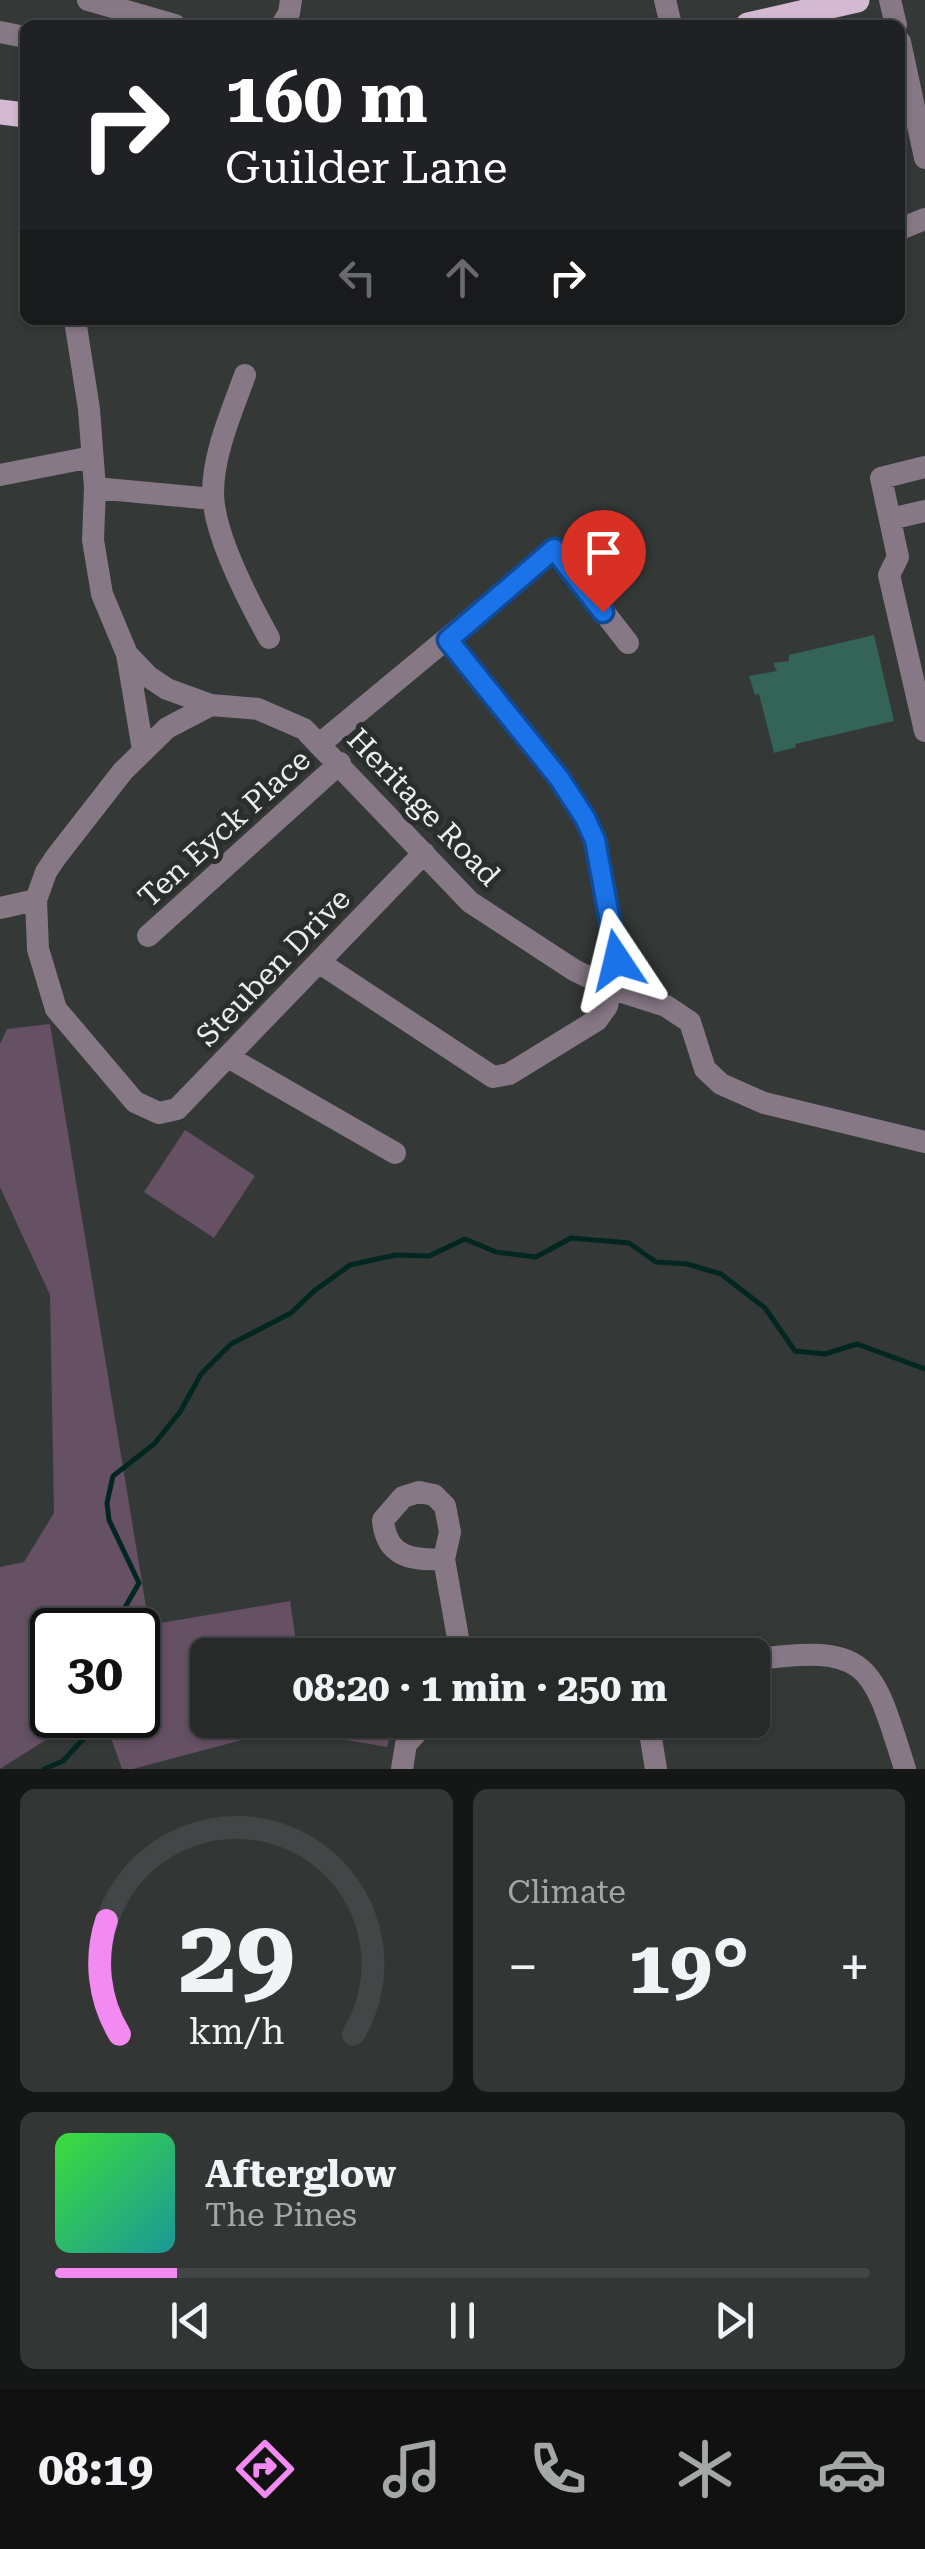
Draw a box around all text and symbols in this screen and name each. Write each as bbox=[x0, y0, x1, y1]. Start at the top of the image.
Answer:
text: 160 m bbox=[225, 57, 428, 139]
icon: right bbox=[60, 60, 190, 190]
text: Guilder Lane bbox=[225, 141, 507, 194]
icon: left bbox=[330, 250, 385, 305]
icon: ahead bbox=[435, 250, 490, 305]
icon: right bbox=[540, 250, 595, 305]
pin bbox=[561, 510, 646, 613]
icon: arrive bbox=[576, 525, 631, 580]
street label: Heritage Road bbox=[340, 721, 508, 893]
street label: Ten Eyck Place bbox=[131, 742, 317, 914]
street label: Steuben Drive bbox=[189, 881, 357, 1053]
position arrow bbox=[565, 908, 669, 1012]
speed limit sign: 30 bbox=[30, 1608, 160, 1738]
text: 08:20 · 1 min · 250 m bbox=[293, 1666, 667, 1710]
text: Climate bbox=[508, 1873, 626, 1911]
text: 29 bbox=[178, 1896, 294, 2017]
text: 19° bbox=[628, 1923, 749, 2011]
text: − bbox=[508, 1935, 538, 1999]
text: + bbox=[839, 1935, 870, 1999]
text: km/h bbox=[188, 2011, 284, 2053]
text: Afterglow bbox=[205, 2152, 396, 2196]
text: The Pines bbox=[205, 2196, 357, 2234]
icon: previous bbox=[163, 2293, 218, 2348]
icon: pause bbox=[435, 2293, 490, 2348]
icon: next bbox=[707, 2293, 762, 2348]
icon: directions bbox=[230, 2434, 300, 2504]
icon: music bbox=[377, 2434, 447, 2504]
icon: phone bbox=[523, 2434, 593, 2504]
icon: climate bbox=[670, 2434, 740, 2504]
icon: car bbox=[817, 2434, 887, 2504]
text: 08:19 bbox=[38, 2443, 153, 2496]

